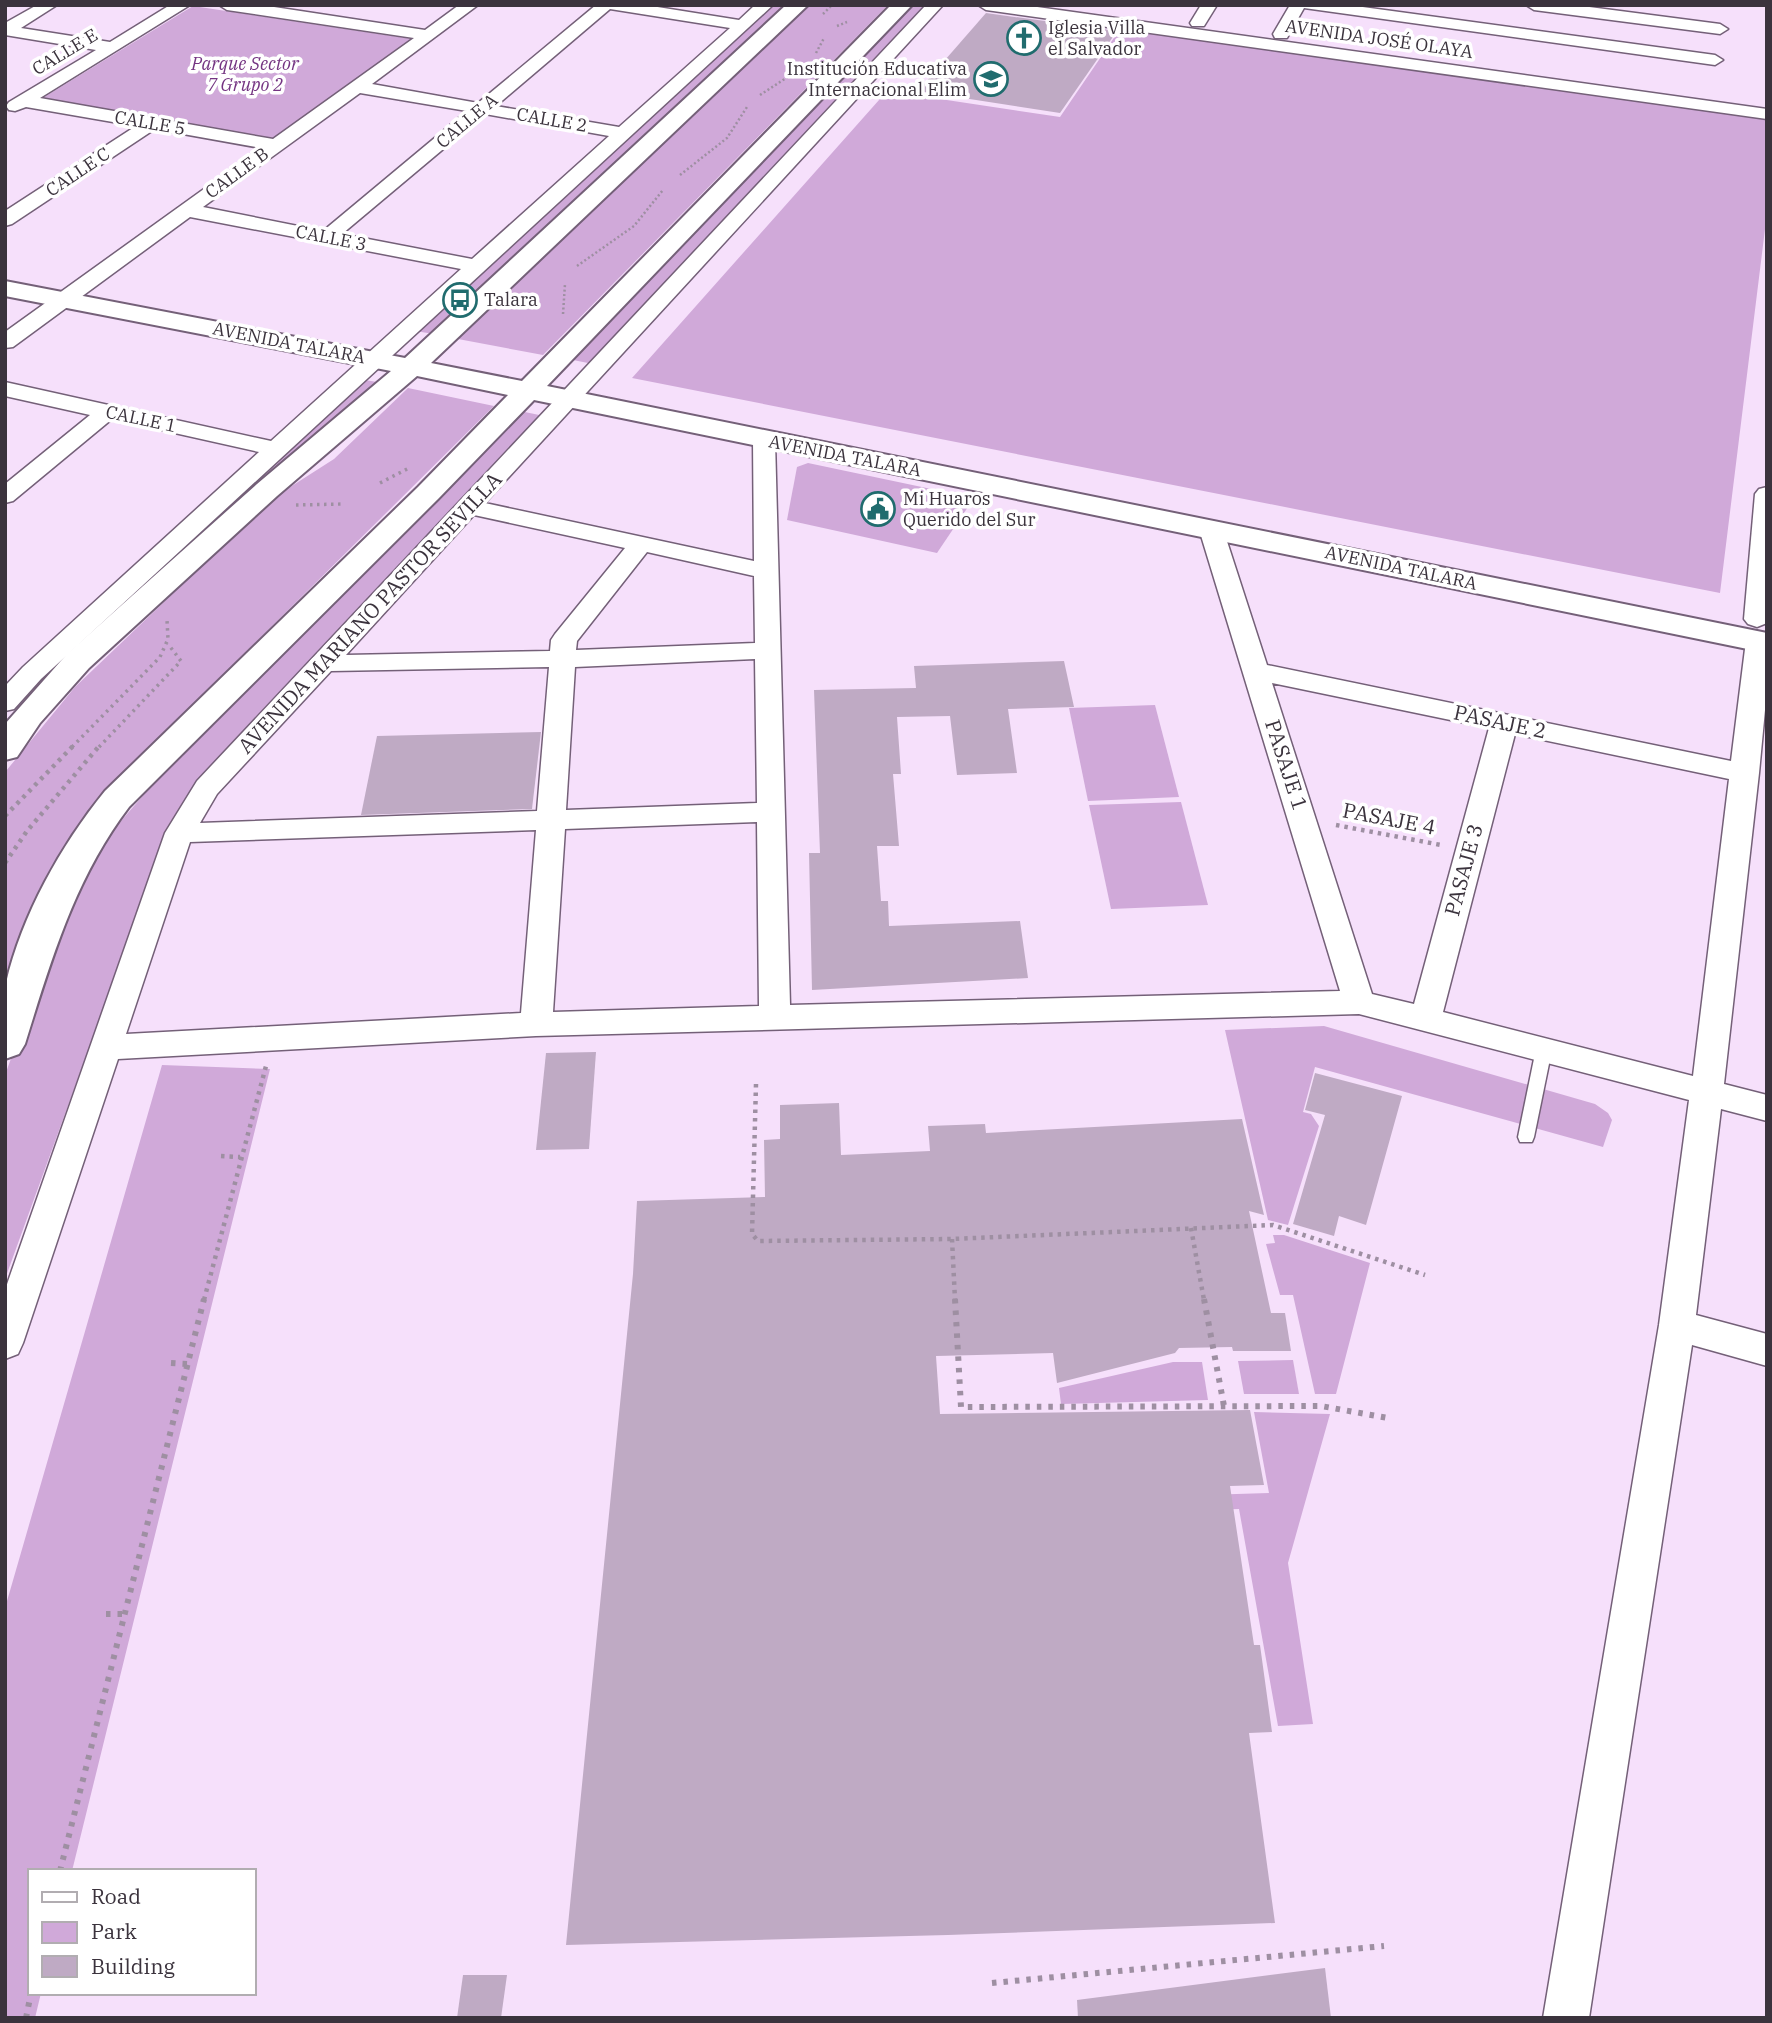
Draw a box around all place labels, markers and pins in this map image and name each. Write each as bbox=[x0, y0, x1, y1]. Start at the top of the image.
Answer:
place label: Iglesia Villa el Salvador bbox=[1048, 16, 1146, 60]
church icon: Iglesia Villa el Salvador bbox=[1005, 19, 1043, 57]
place label: Institución Educativa Internacional Elim bbox=[787, 57, 967, 101]
school or university icon: Institución Educativa Internacional Elim bbox=[972, 60, 1010, 98]
bus stop icon: Talara bbox=[441, 281, 479, 319]
place label: Talara bbox=[484, 288, 538, 311]
place label: Mi Huaros Querido del Sur bbox=[903, 487, 1035, 531]
public building icon: Mi Huaros Querido del Sur bbox=[859, 490, 897, 528]

